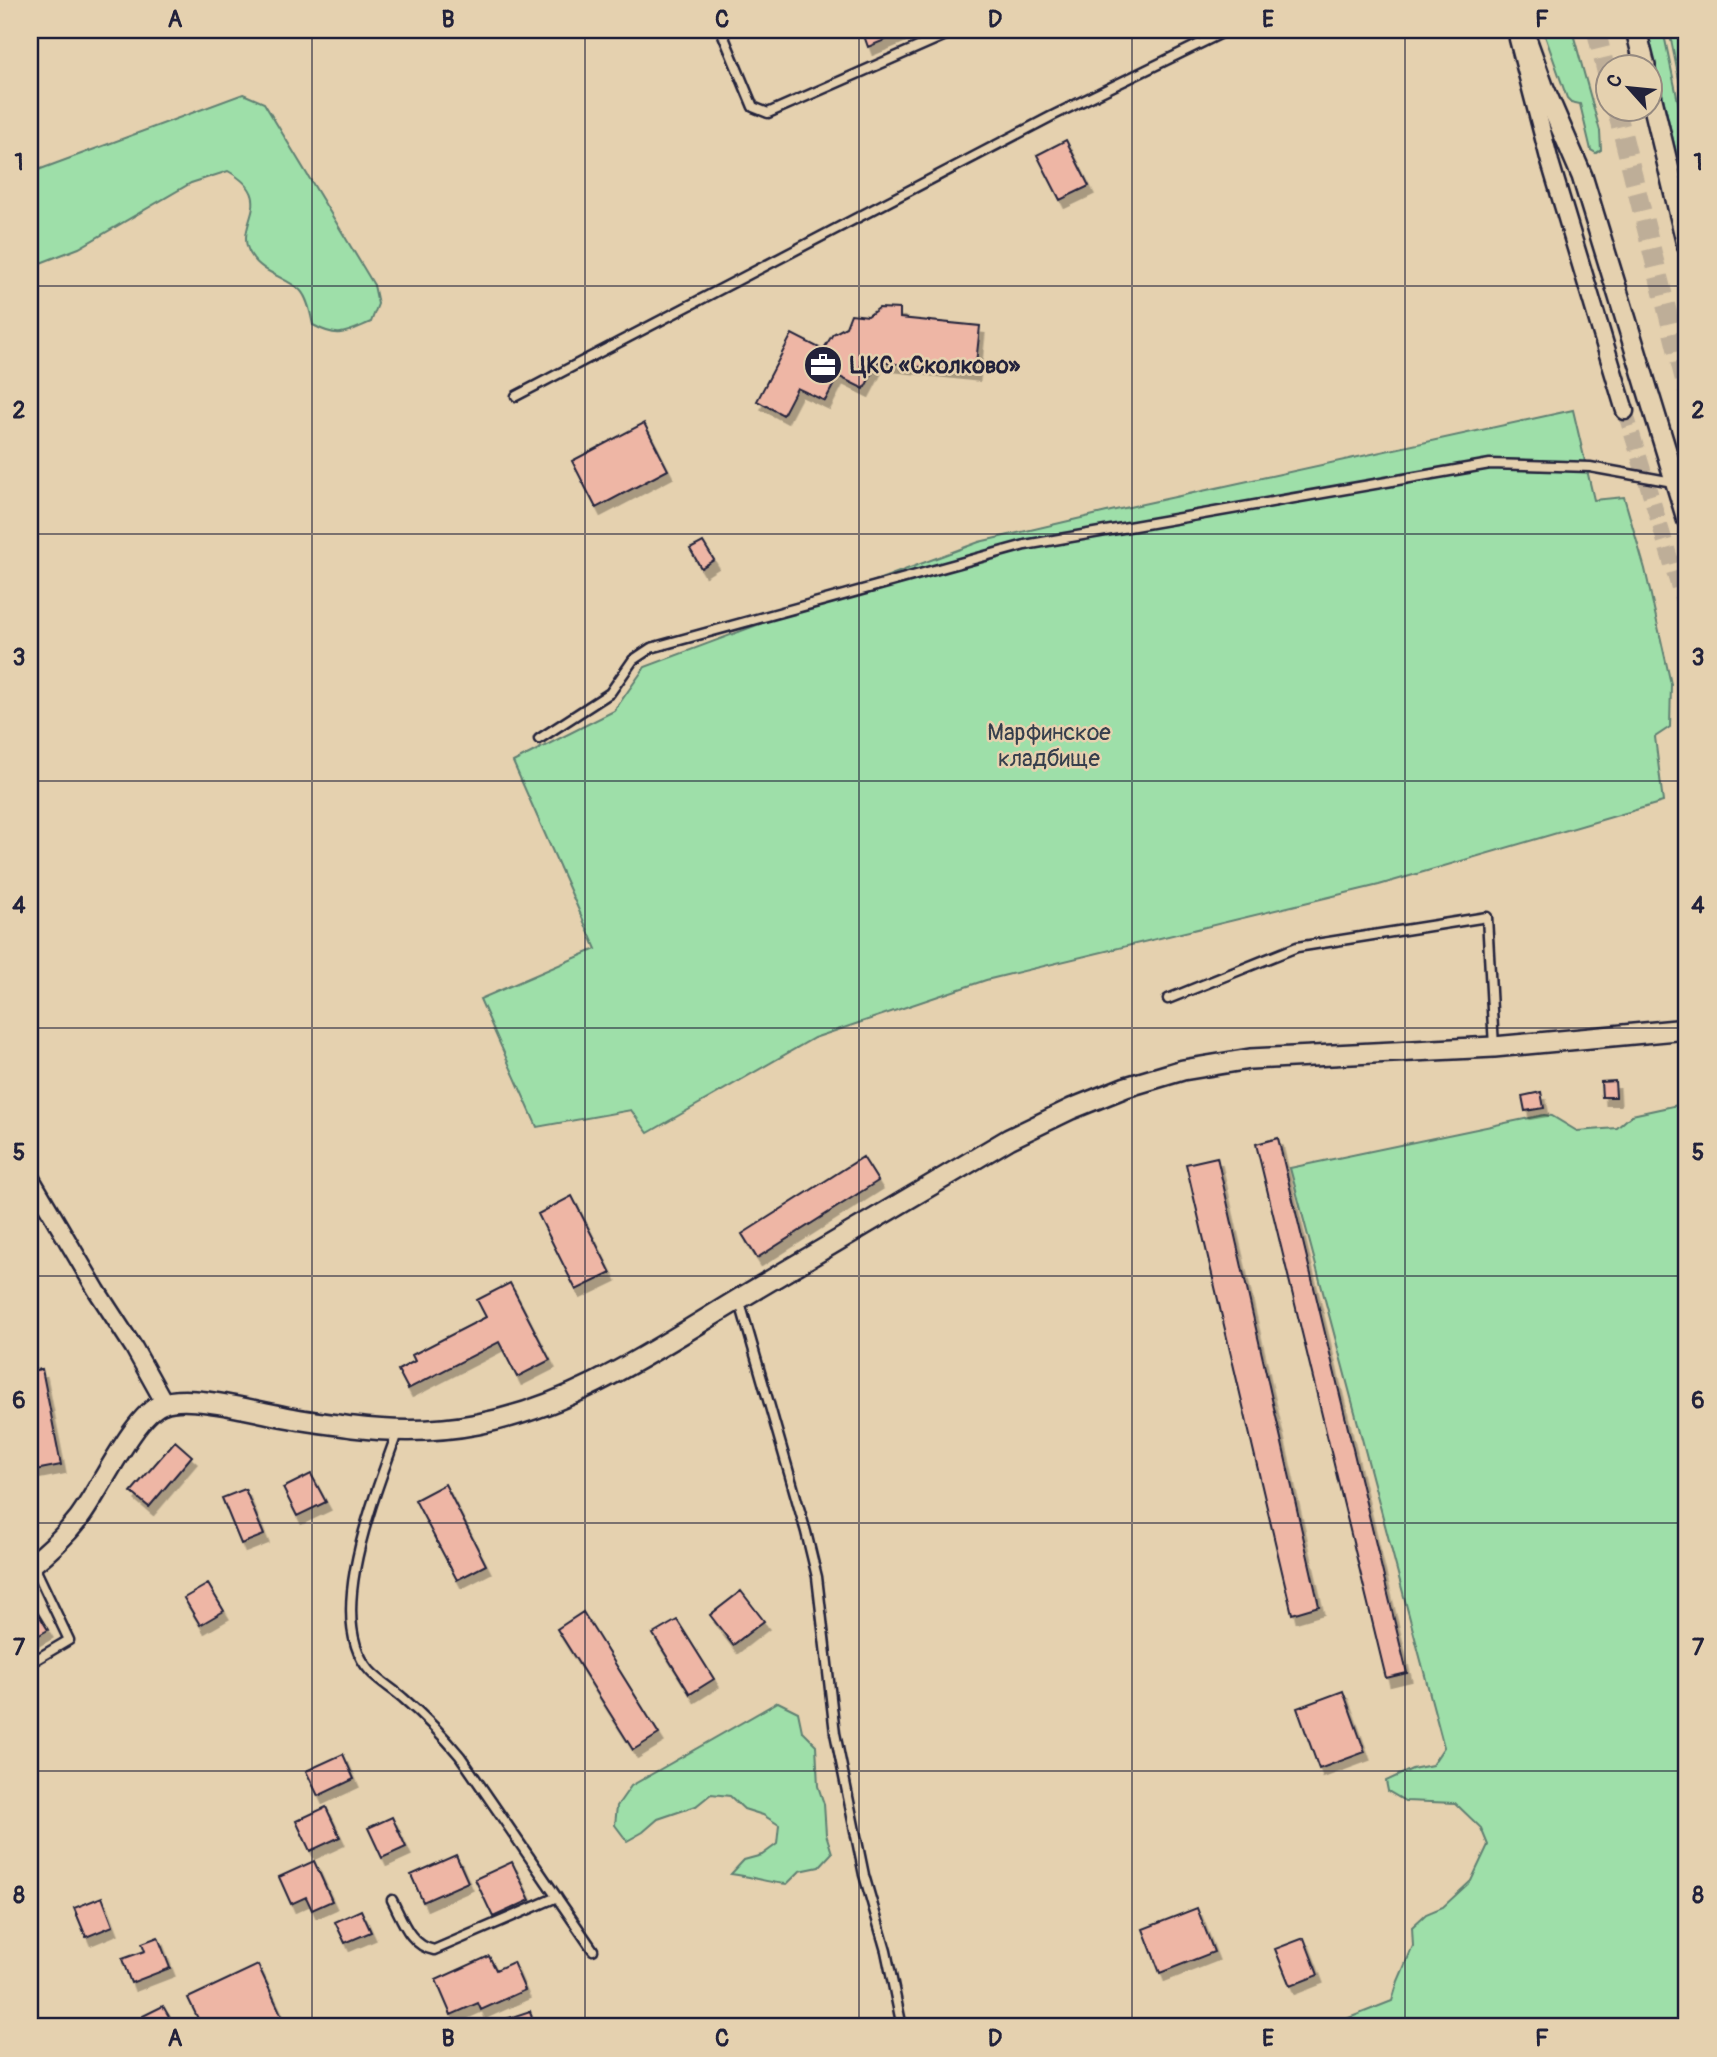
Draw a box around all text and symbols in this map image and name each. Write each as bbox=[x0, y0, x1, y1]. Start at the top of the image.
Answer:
text: A bbox=[168, 5, 183, 34]
text: B bbox=[441, 5, 455, 34]
text: C bbox=[715, 5, 729, 34]
text: D bbox=[988, 5, 1002, 34]
text: E bbox=[1262, 5, 1274, 34]
text: F bbox=[1535, 5, 1549, 34]
north arrow bbox=[1594, 52, 1664, 122]
text: С bbox=[1601, 70, 1628, 91]
text: 1 bbox=[15, 148, 24, 177]
text: 1 bbox=[1694, 148, 1703, 177]
office icon: ЦКС «Сколково» bbox=[802, 344, 844, 386]
place label: ЦКС «Сколково» bbox=[850, 351, 1021, 380]
text: 2 bbox=[13, 396, 26, 425]
text: 2 bbox=[1692, 396, 1705, 425]
text: 3 bbox=[13, 643, 25, 672]
text: 3 bbox=[1692, 643, 1704, 672]
park label: Марфинское кладбище bbox=[987, 718, 1111, 773]
text: 4 bbox=[12, 891, 26, 920]
text: 4 bbox=[1691, 891, 1705, 920]
text: 5 bbox=[13, 1138, 25, 1167]
text: 5 bbox=[1692, 1138, 1704, 1167]
text: 6 bbox=[12, 1386, 26, 1415]
text: 6 bbox=[1691, 1386, 1705, 1415]
text: 7 bbox=[13, 1633, 26, 1662]
text: 7 bbox=[1692, 1633, 1705, 1662]
text: 8 bbox=[13, 1881, 25, 1910]
text: 8 bbox=[1692, 1881, 1704, 1910]
text: A bbox=[168, 2024, 183, 2053]
text: B bbox=[441, 2024, 455, 2053]
text: C bbox=[715, 2024, 729, 2053]
text: D bbox=[988, 2024, 1002, 2053]
text: E bbox=[1262, 2024, 1274, 2053]
text: F bbox=[1535, 2024, 1549, 2053]

